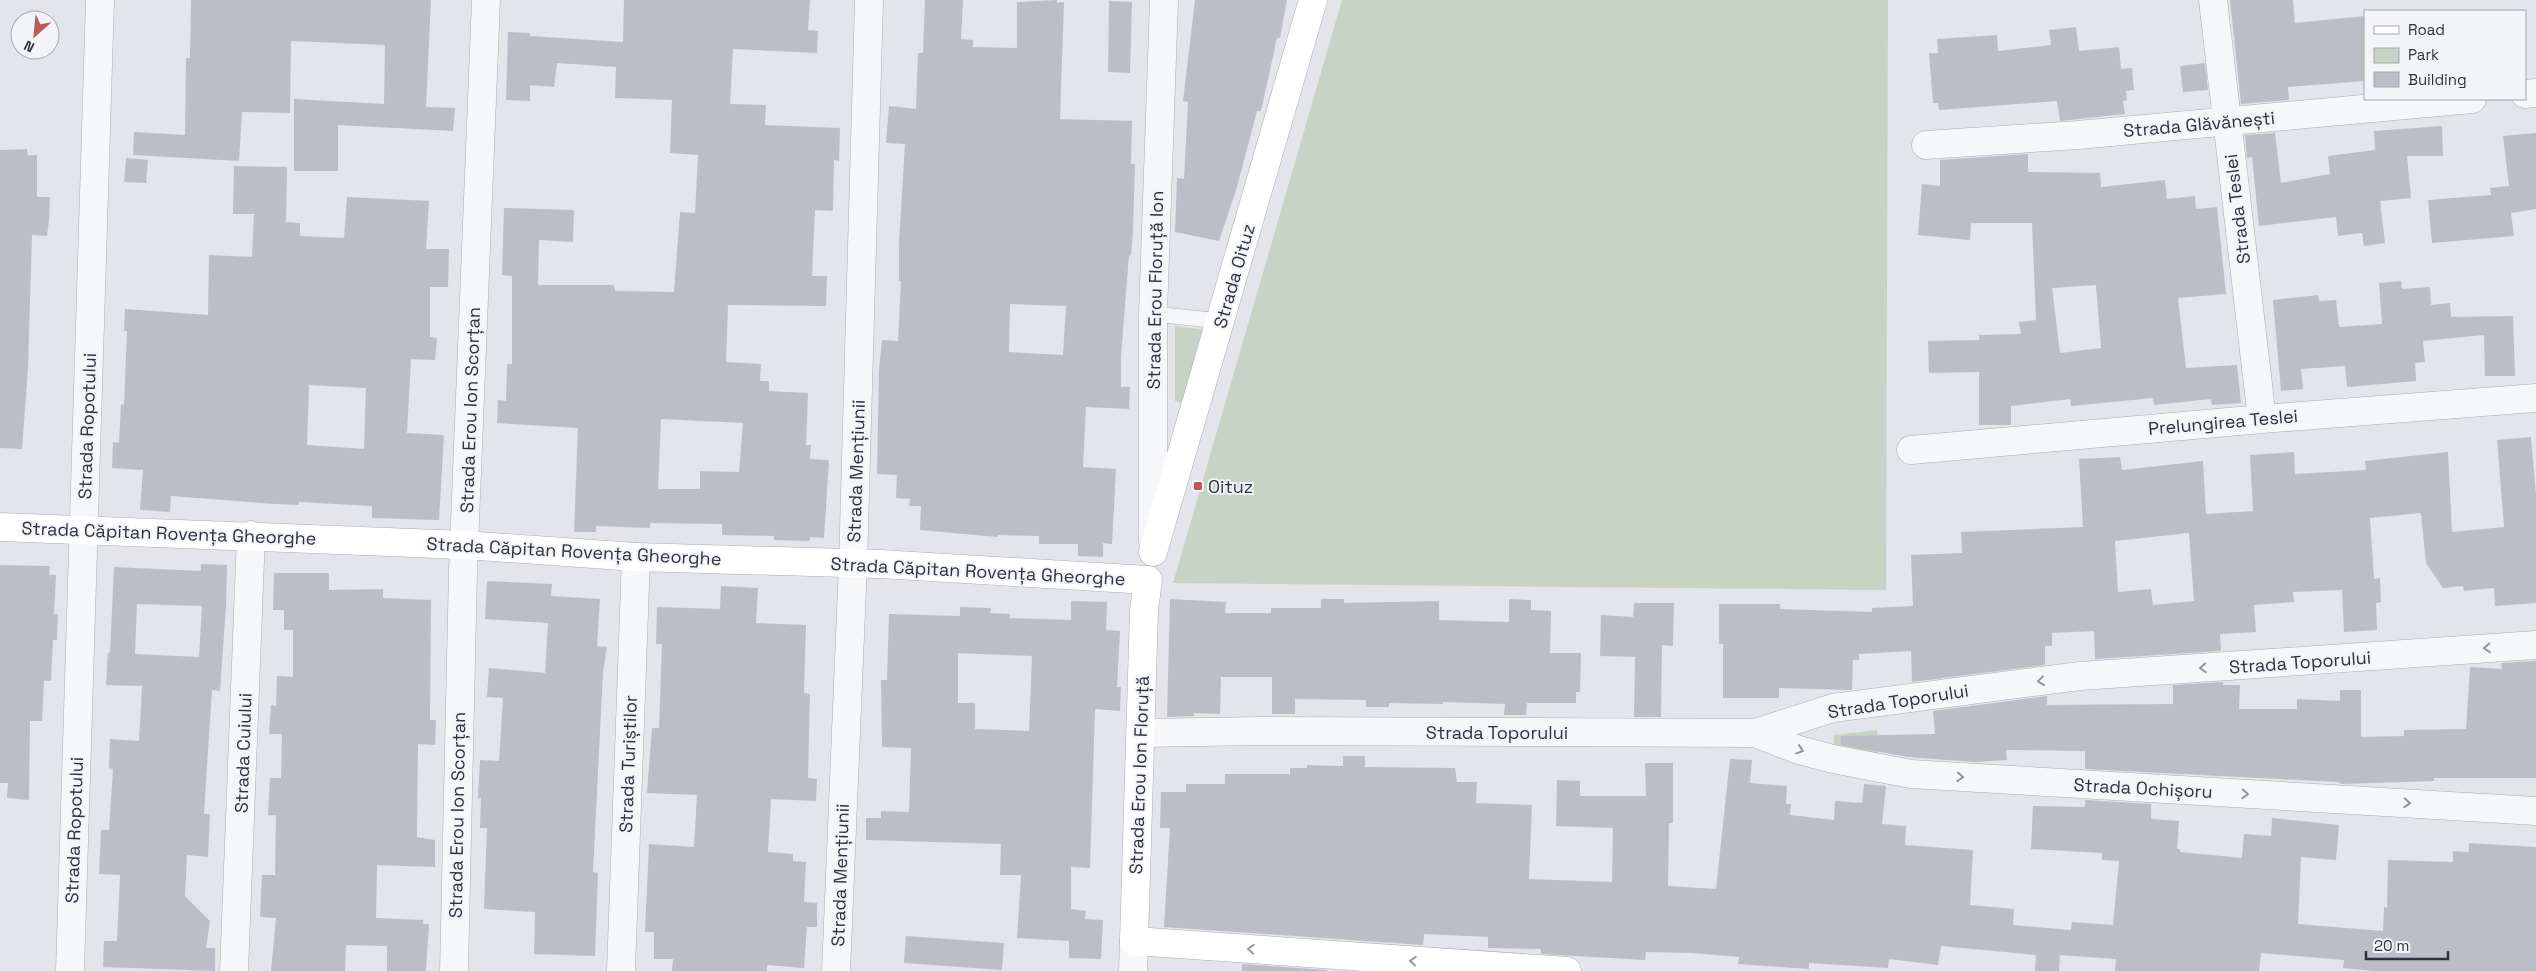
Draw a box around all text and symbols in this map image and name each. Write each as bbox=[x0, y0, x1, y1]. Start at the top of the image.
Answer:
north arrow bbox=[10, 10, 60, 60]
legend bbox=[2364, 10, 2526, 100]
text: Road bbox=[2408, 20, 2445, 39]
text: N bbox=[21, 36, 37, 57]
text: Park bbox=[2408, 45, 2439, 64]
text: Building bbox=[2408, 70, 2467, 89]
street label: Strada Glăvănești bbox=[2122, 106, 2276, 142]
street label: Strada Teslei bbox=[2219, 153, 2255, 265]
street label: Strada Erou Floruță Ion bbox=[1142, 190, 1168, 390]
street label: Strada Oituz bbox=[1208, 221, 1260, 331]
street label: Strada Erou Ion Scorțan bbox=[455, 306, 485, 514]
street label: Strada Ropotului bbox=[73, 352, 101, 500]
street label: Strada Mențiunii bbox=[842, 399, 870, 543]
street label: Prelungirea Teslei bbox=[2147, 404, 2299, 440]
place label: Oituz bbox=[1208, 475, 1253, 498]
marker: Oituz bbox=[1192, 480, 1204, 492]
street label: Strada Căpitan Rovența Gheorghe bbox=[21, 516, 317, 550]
street label: Strada Căpitan Rovența Gheorghe bbox=[426, 532, 722, 570]
street label: Strada Căpitan Rovența Gheorghe bbox=[830, 552, 1126, 590]
one-way arrow bbox=[2483, 643, 2491, 654]
street label: Strada Toporului bbox=[2228, 646, 2372, 678]
one-way arrow bbox=[2199, 663, 2207, 674]
street label: Strada Erou Ion Floruță bbox=[1124, 675, 1154, 875]
one-way arrow bbox=[2037, 675, 2045, 686]
street label: Strada Toporului bbox=[1826, 679, 1970, 723]
street label: Strada Cuiului bbox=[229, 692, 257, 814]
street label: Strada Turiștilor bbox=[614, 695, 642, 833]
street label: Strada Erou Ion Scorțan bbox=[444, 712, 470, 918]
street label: Strada Toporului bbox=[1426, 721, 1568, 744]
one-way arrow bbox=[1796, 744, 1804, 754]
street label: Strada Ropotului bbox=[60, 756, 88, 904]
one-way arrow bbox=[1956, 772, 1964, 783]
street label: Strada Ochișoru bbox=[2073, 773, 2213, 803]
one-way arrow bbox=[2241, 788, 2249, 799]
one-way arrow bbox=[2403, 798, 2411, 809]
street label: Strada Mențiunii bbox=[826, 803, 854, 947]
scale bar bbox=[2366, 928, 2448, 960]
text: 20 m bbox=[2374, 936, 2409, 955]
one-way arrow bbox=[1247, 944, 1255, 955]
one-way arrow bbox=[1409, 955, 1417, 966]

